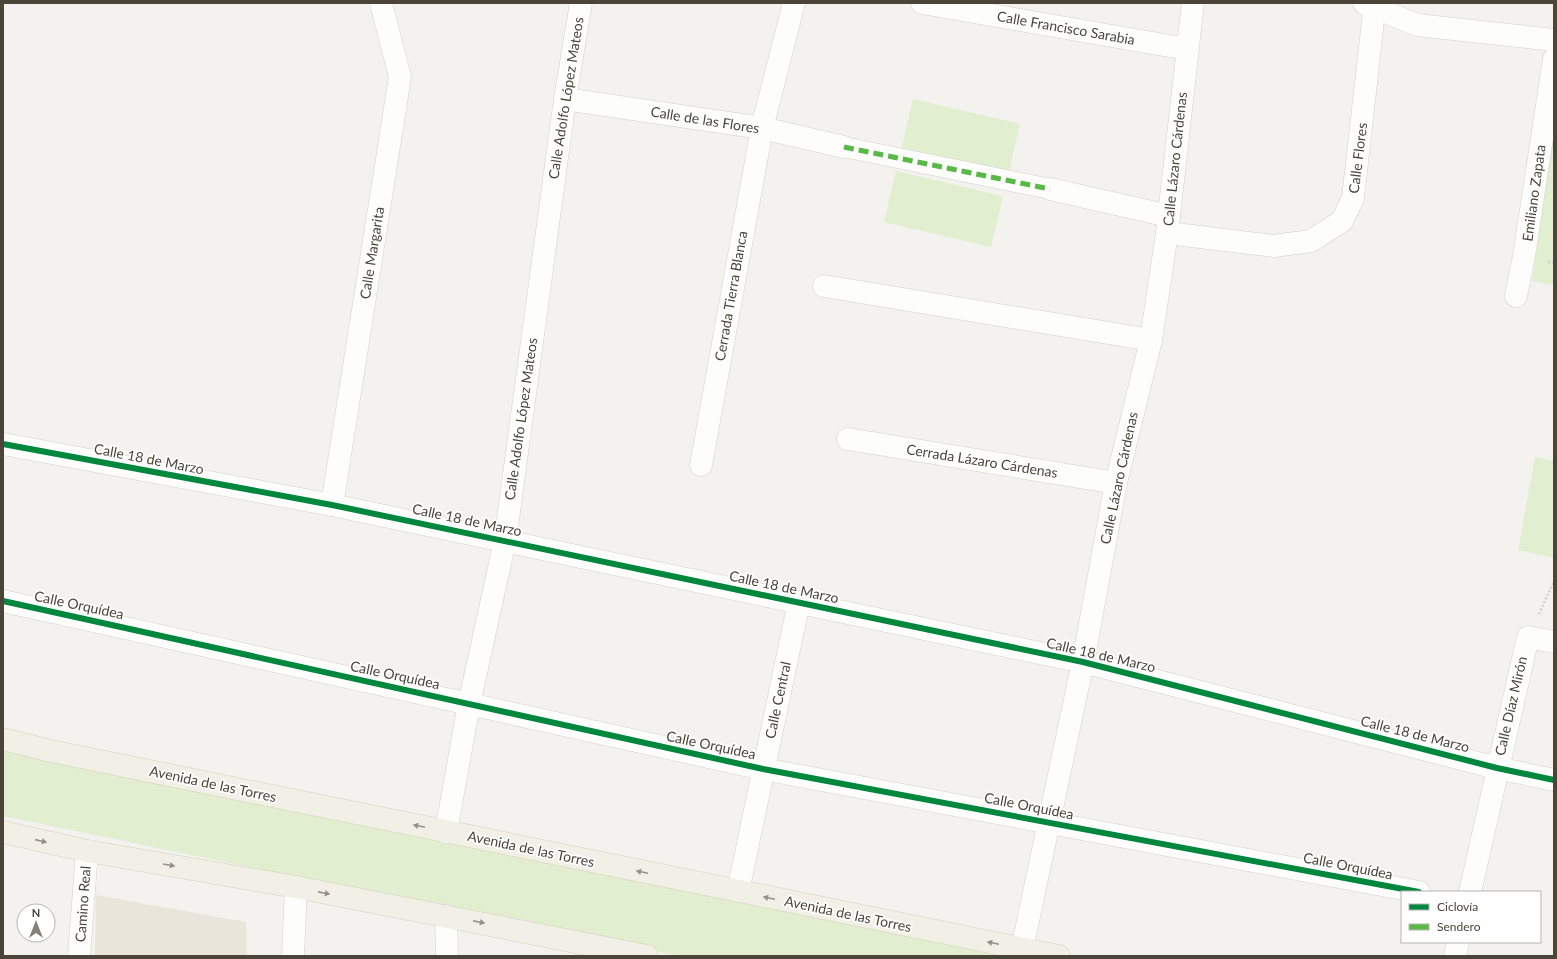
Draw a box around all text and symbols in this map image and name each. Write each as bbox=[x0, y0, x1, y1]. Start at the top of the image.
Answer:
street label: Calle Francisco Sarabia bbox=[996, 7, 1136, 48]
street label: Calle Adolfo López Mateos bbox=[544, 16, 587, 180]
street label: Calle Lázaro Cárdenas bbox=[1159, 91, 1190, 227]
street label: Calle de las Flores bbox=[649, 103, 761, 136]
street label: Calle Flores bbox=[1345, 122, 1370, 194]
street label: Emiliano Zapata bbox=[1518, 143, 1549, 243]
street label: Calle Margarita bbox=[356, 206, 387, 300]
street label: Cerrada Tierra Blanca bbox=[711, 229, 750, 362]
street label: Calle Adolfo López Mateos bbox=[501, 337, 540, 501]
street label: Calle Lázaro Cárdenas bbox=[1096, 410, 1141, 546]
street label: Calle 18 de Marzo bbox=[93, 440, 206, 478]
street label: Cerrada Lázaro Cárdenas bbox=[905, 440, 1059, 481]
street label: Calle 18 de Marzo bbox=[411, 500, 523, 539]
street label: Calle 18 de Marzo bbox=[728, 567, 840, 606]
street label: Calle Orquídea bbox=[33, 587, 125, 622]
street label: Calle 18 de Marzo bbox=[1045, 634, 1157, 675]
street label: Calle Díaz Mirón bbox=[1491, 655, 1530, 757]
street label: Calle Orquídea bbox=[349, 657, 441, 692]
street label: Calle Central bbox=[761, 660, 794, 740]
street label: Calle 18 de Marzo bbox=[1359, 712, 1471, 755]
street label: Calle Orquídea bbox=[665, 727, 757, 762]
street label: Avenida de las Torres bbox=[148, 762, 278, 805]
street label: Calle Orquídea bbox=[983, 788, 1075, 823]
one-way arrow bbox=[412, 823, 425, 829]
street label: Avenida de las Torres bbox=[466, 827, 596, 870]
one-way arrow bbox=[35, 838, 47, 844]
street label: Calle Orquídea bbox=[1302, 848, 1394, 883]
one-way arrow bbox=[162, 863, 175, 869]
street label: Camino Real bbox=[71, 865, 94, 943]
one-way arrow bbox=[636, 868, 648, 874]
one-way arrow bbox=[318, 890, 330, 896]
legend bbox=[1401, 891, 1541, 943]
street label: Avenida de las Torres bbox=[783, 892, 913, 935]
one-way arrow bbox=[763, 894, 776, 900]
text: Ciclovía bbox=[1437, 899, 1478, 914]
north arrow bbox=[16, 903, 56, 943]
text: N bbox=[32, 906, 40, 919]
text: Sendero bbox=[1437, 919, 1481, 934]
one-way arrow bbox=[473, 920, 486, 926]
one-way arrow bbox=[987, 940, 999, 946]

